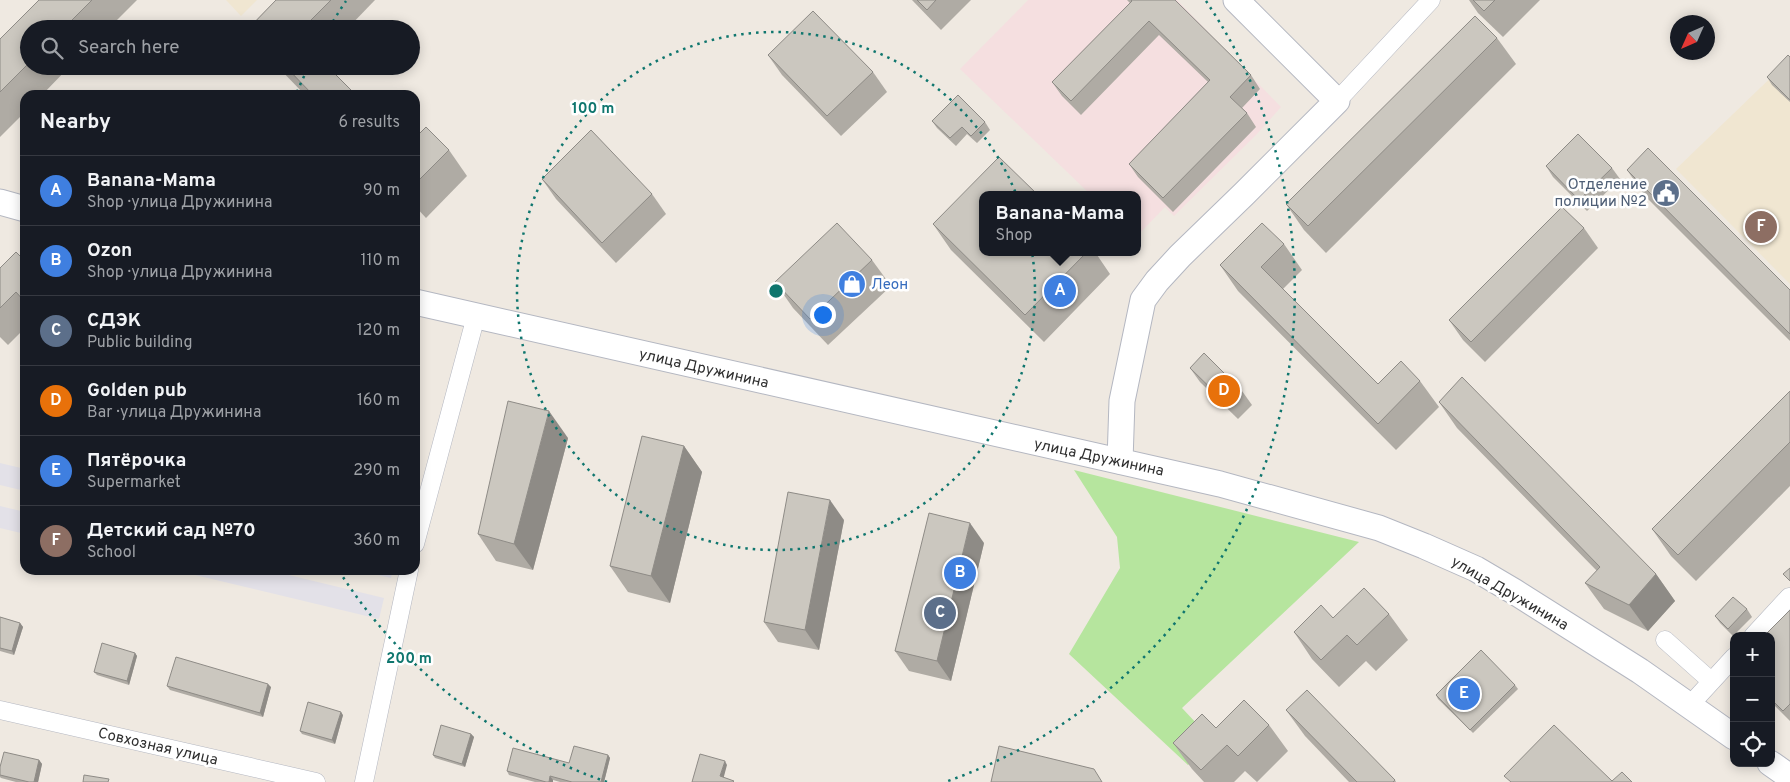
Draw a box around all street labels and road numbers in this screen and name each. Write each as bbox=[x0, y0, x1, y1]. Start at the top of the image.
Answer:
street label: улица Дружинина bbox=[637, 345, 770, 394]
street label: улица Дружинина bbox=[1032, 435, 1165, 482]
street label: улица Дружинина bbox=[1447, 553, 1571, 636]
street label: Совхозная улица bbox=[96, 724, 220, 771]

